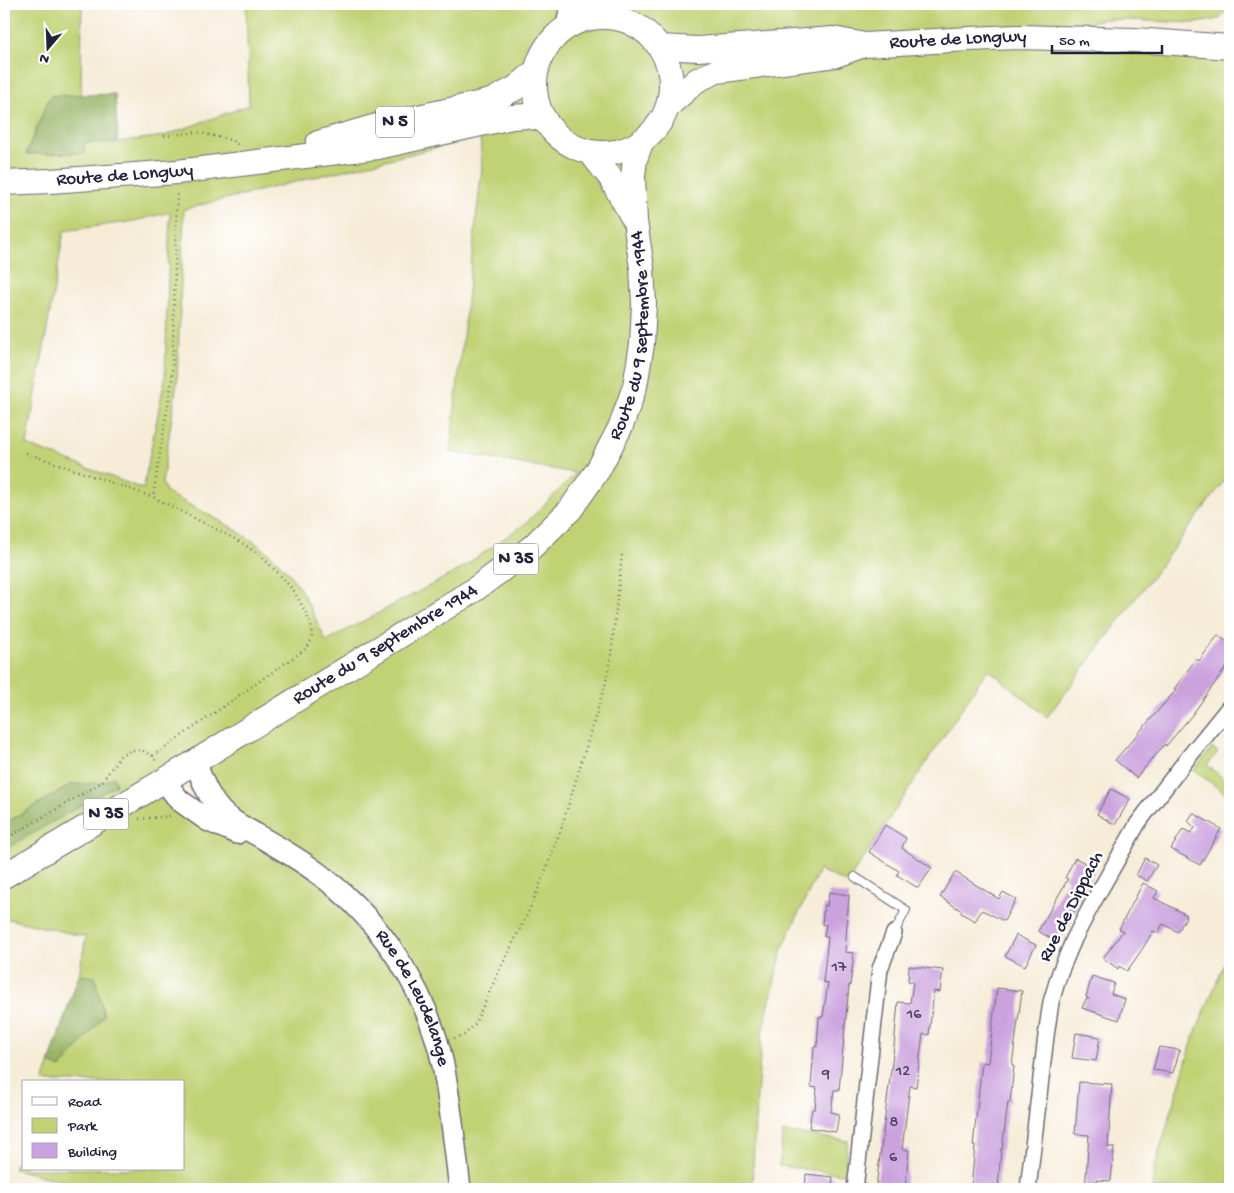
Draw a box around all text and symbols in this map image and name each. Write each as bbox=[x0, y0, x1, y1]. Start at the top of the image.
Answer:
north arrow bbox=[22, 22, 72, 72]
scale bar bbox=[1052, 22, 1162, 54]
street label: Route de Longwy bbox=[889, 25, 1027, 55]
text: 50 m bbox=[1059, 33, 1090, 51]
text: N bbox=[37, 48, 52, 67]
road number: N 5 bbox=[376, 106, 414, 138]
street label: Route de Longwy bbox=[56, 159, 195, 192]
street label: Route du 9 septembre 1944 bbox=[604, 229, 656, 444]
road number: N 35 bbox=[494, 544, 538, 574]
street label: Route du 9 septembre 1944 bbox=[289, 579, 482, 710]
road number: N 35 bbox=[84, 799, 128, 830]
street label: Rue de Dippach bbox=[1034, 848, 1110, 966]
street label: Rue de Leudelange bbox=[370, 925, 454, 1069]
house number: 17 bbox=[831, 959, 847, 978]
house number: 16 bbox=[906, 1006, 922, 1025]
house number: 12 bbox=[895, 1063, 910, 1082]
house number: 9 bbox=[821, 1066, 830, 1085]
legend bbox=[22, 1080, 185, 1170]
text: Road bbox=[68, 1094, 102, 1112]
house number: 8 bbox=[890, 1114, 899, 1133]
text: Park bbox=[67, 1118, 98, 1136]
text: Building bbox=[67, 1144, 117, 1162]
house number: 6 bbox=[889, 1149, 898, 1168]

